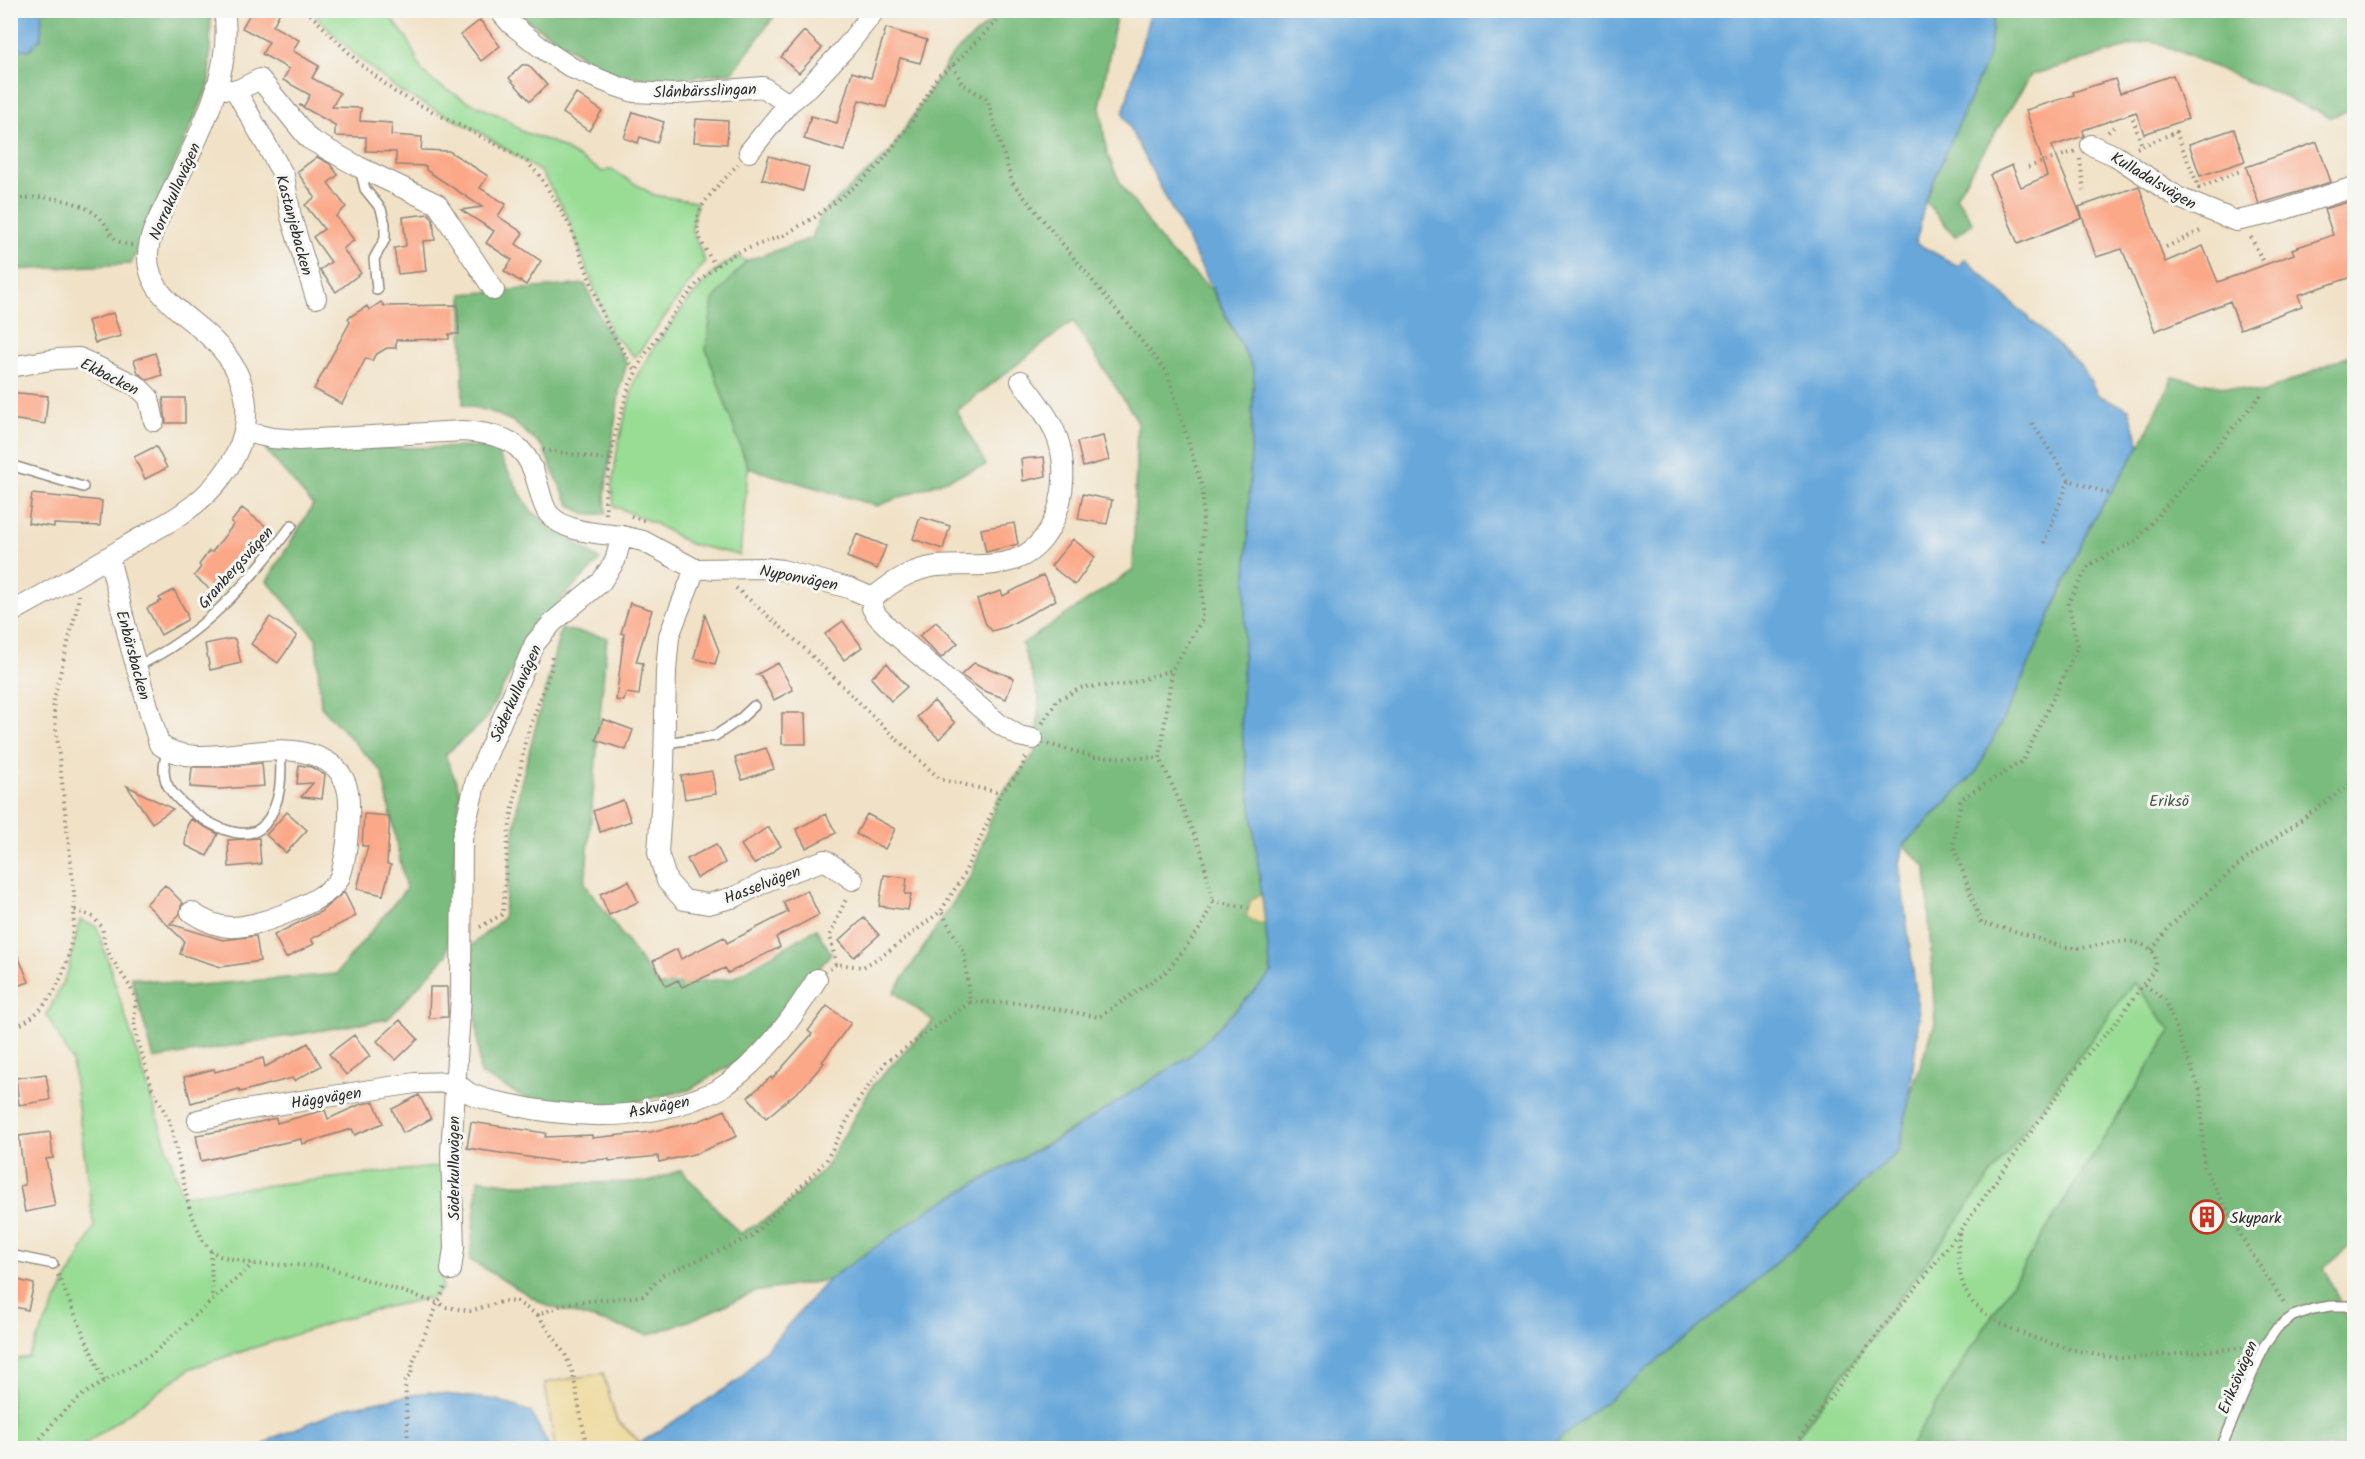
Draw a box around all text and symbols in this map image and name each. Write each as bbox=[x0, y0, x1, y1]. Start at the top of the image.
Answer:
street label: Slånbärsslingan bbox=[653, 77, 757, 106]
street label: Norrakullavägen bbox=[143, 139, 208, 244]
street label: Kulladalsvägen bbox=[2105, 146, 2201, 217]
street label: Kastanjebacken bbox=[268, 172, 319, 279]
street label: Ekbacken bbox=[76, 352, 143, 403]
street label: Granbergsvägen bbox=[192, 521, 280, 615]
street label: Nyponvägen bbox=[757, 559, 840, 598]
street label: Enbärsbacken bbox=[109, 608, 157, 703]
street label: Söderkullavägen bbox=[484, 641, 549, 746]
park label: Eriksö bbox=[2149, 789, 2190, 814]
street label: Hasselvägen bbox=[720, 859, 805, 912]
street label: Häggvägen bbox=[289, 1081, 363, 1116]
street label: Askvägen bbox=[627, 1089, 692, 1126]
street label: Söderkullavägen bbox=[442, 1116, 467, 1220]
building icon: Skypark bbox=[2189, 1199, 2225, 1235]
place label: Skypark bbox=[2230, 1206, 2282, 1231]
street label: Eriksövägen bbox=[2212, 1337, 2265, 1418]

